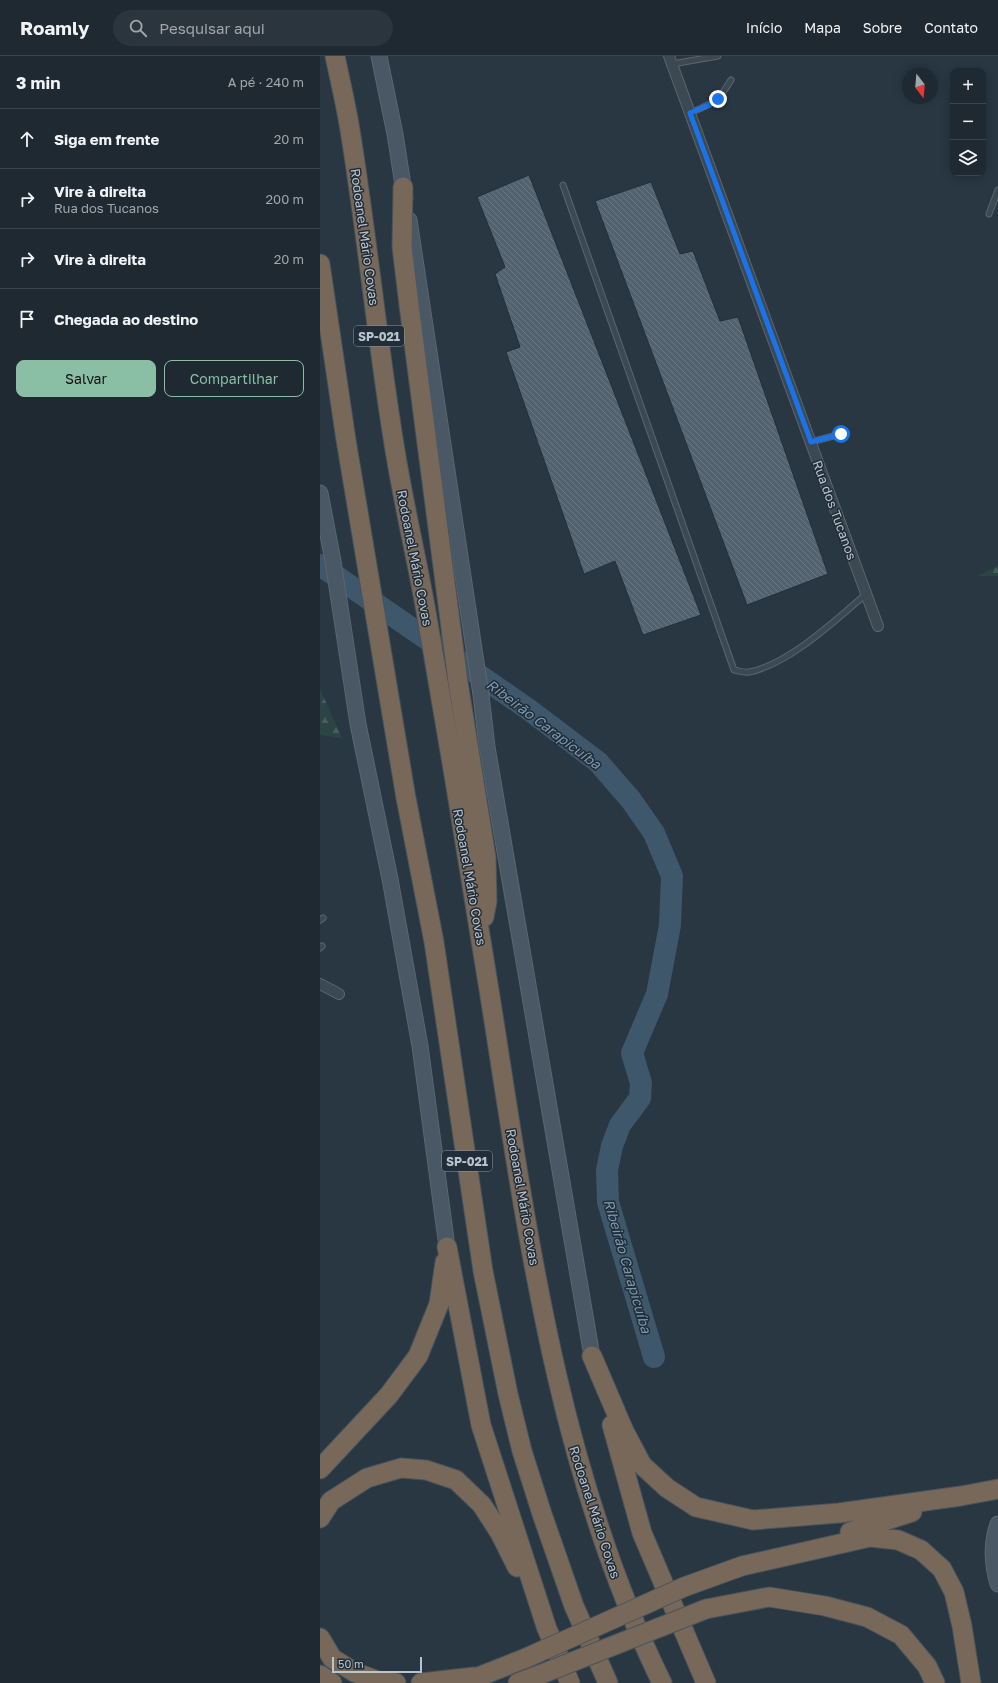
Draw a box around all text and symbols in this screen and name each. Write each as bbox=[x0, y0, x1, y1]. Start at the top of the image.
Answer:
search box bbox=[113, 10, 393, 46]
text: Roamly bbox=[20, 16, 89, 39]
icon: search bbox=[127, 17, 149, 39]
text: Pesquisar aqui bbox=[159, 19, 265, 37]
text: Início bbox=[746, 19, 782, 36]
text: Mapa bbox=[804, 19, 841, 36]
text: Sobre bbox=[863, 19, 902, 36]
text: Contato bbox=[924, 19, 978, 36]
north arrow bbox=[902, 68, 938, 104]
map controls bbox=[950, 68, 986, 176]
button: + bbox=[950, 68, 986, 104]
text: 3 min bbox=[16, 72, 60, 93]
text: A pé · 240 m bbox=[228, 74, 304, 90]
route end bbox=[709, 90, 727, 108]
button: − bbox=[950, 104, 986, 140]
icon: ahead bbox=[16, 128, 38, 150]
text: Siga em frente bbox=[54, 130, 159, 148]
text: 20 m bbox=[274, 131, 304, 147]
button: layers bbox=[950, 140, 986, 176]
street label: Rodoanel Mário Covas bbox=[347, 167, 383, 307]
text: Vire à direita bbox=[54, 182, 146, 200]
icon: right bbox=[16, 188, 38, 210]
text: 200 m bbox=[266, 191, 304, 207]
text: Rua dos Tucanos bbox=[54, 200, 159, 216]
icon: right bbox=[16, 248, 38, 270]
text: Vire à direita bbox=[54, 250, 146, 268]
text: 20 m bbox=[274, 251, 304, 267]
icon: arrive bbox=[16, 308, 38, 330]
text: Chegada ao destino bbox=[54, 310, 198, 328]
road number: SP-021 bbox=[354, 326, 404, 346]
button: Salvar bbox=[16, 360, 156, 397]
button: Compartilhar bbox=[164, 360, 304, 397]
route start bbox=[832, 425, 850, 443]
street label: Rua dos Tucanos bbox=[810, 458, 860, 562]
street label: Rodoanel Mário Covas bbox=[394, 489, 436, 627]
water label: Ribeirão Carapicuíba bbox=[484, 676, 605, 773]
street label: Rodoanel Mário Covas bbox=[450, 808, 490, 947]
street label: Rodoanel Mário Covas bbox=[503, 1128, 543, 1267]
road number: SP-021 bbox=[442, 1151, 492, 1171]
water label: Ribeirão Carapicuíba bbox=[601, 1197, 656, 1336]
street label: Rodoanel Mário Covas bbox=[566, 1444, 624, 1580]
scale bar bbox=[332, 1655, 422, 1674]
text: 50 m bbox=[338, 1657, 364, 1670]

